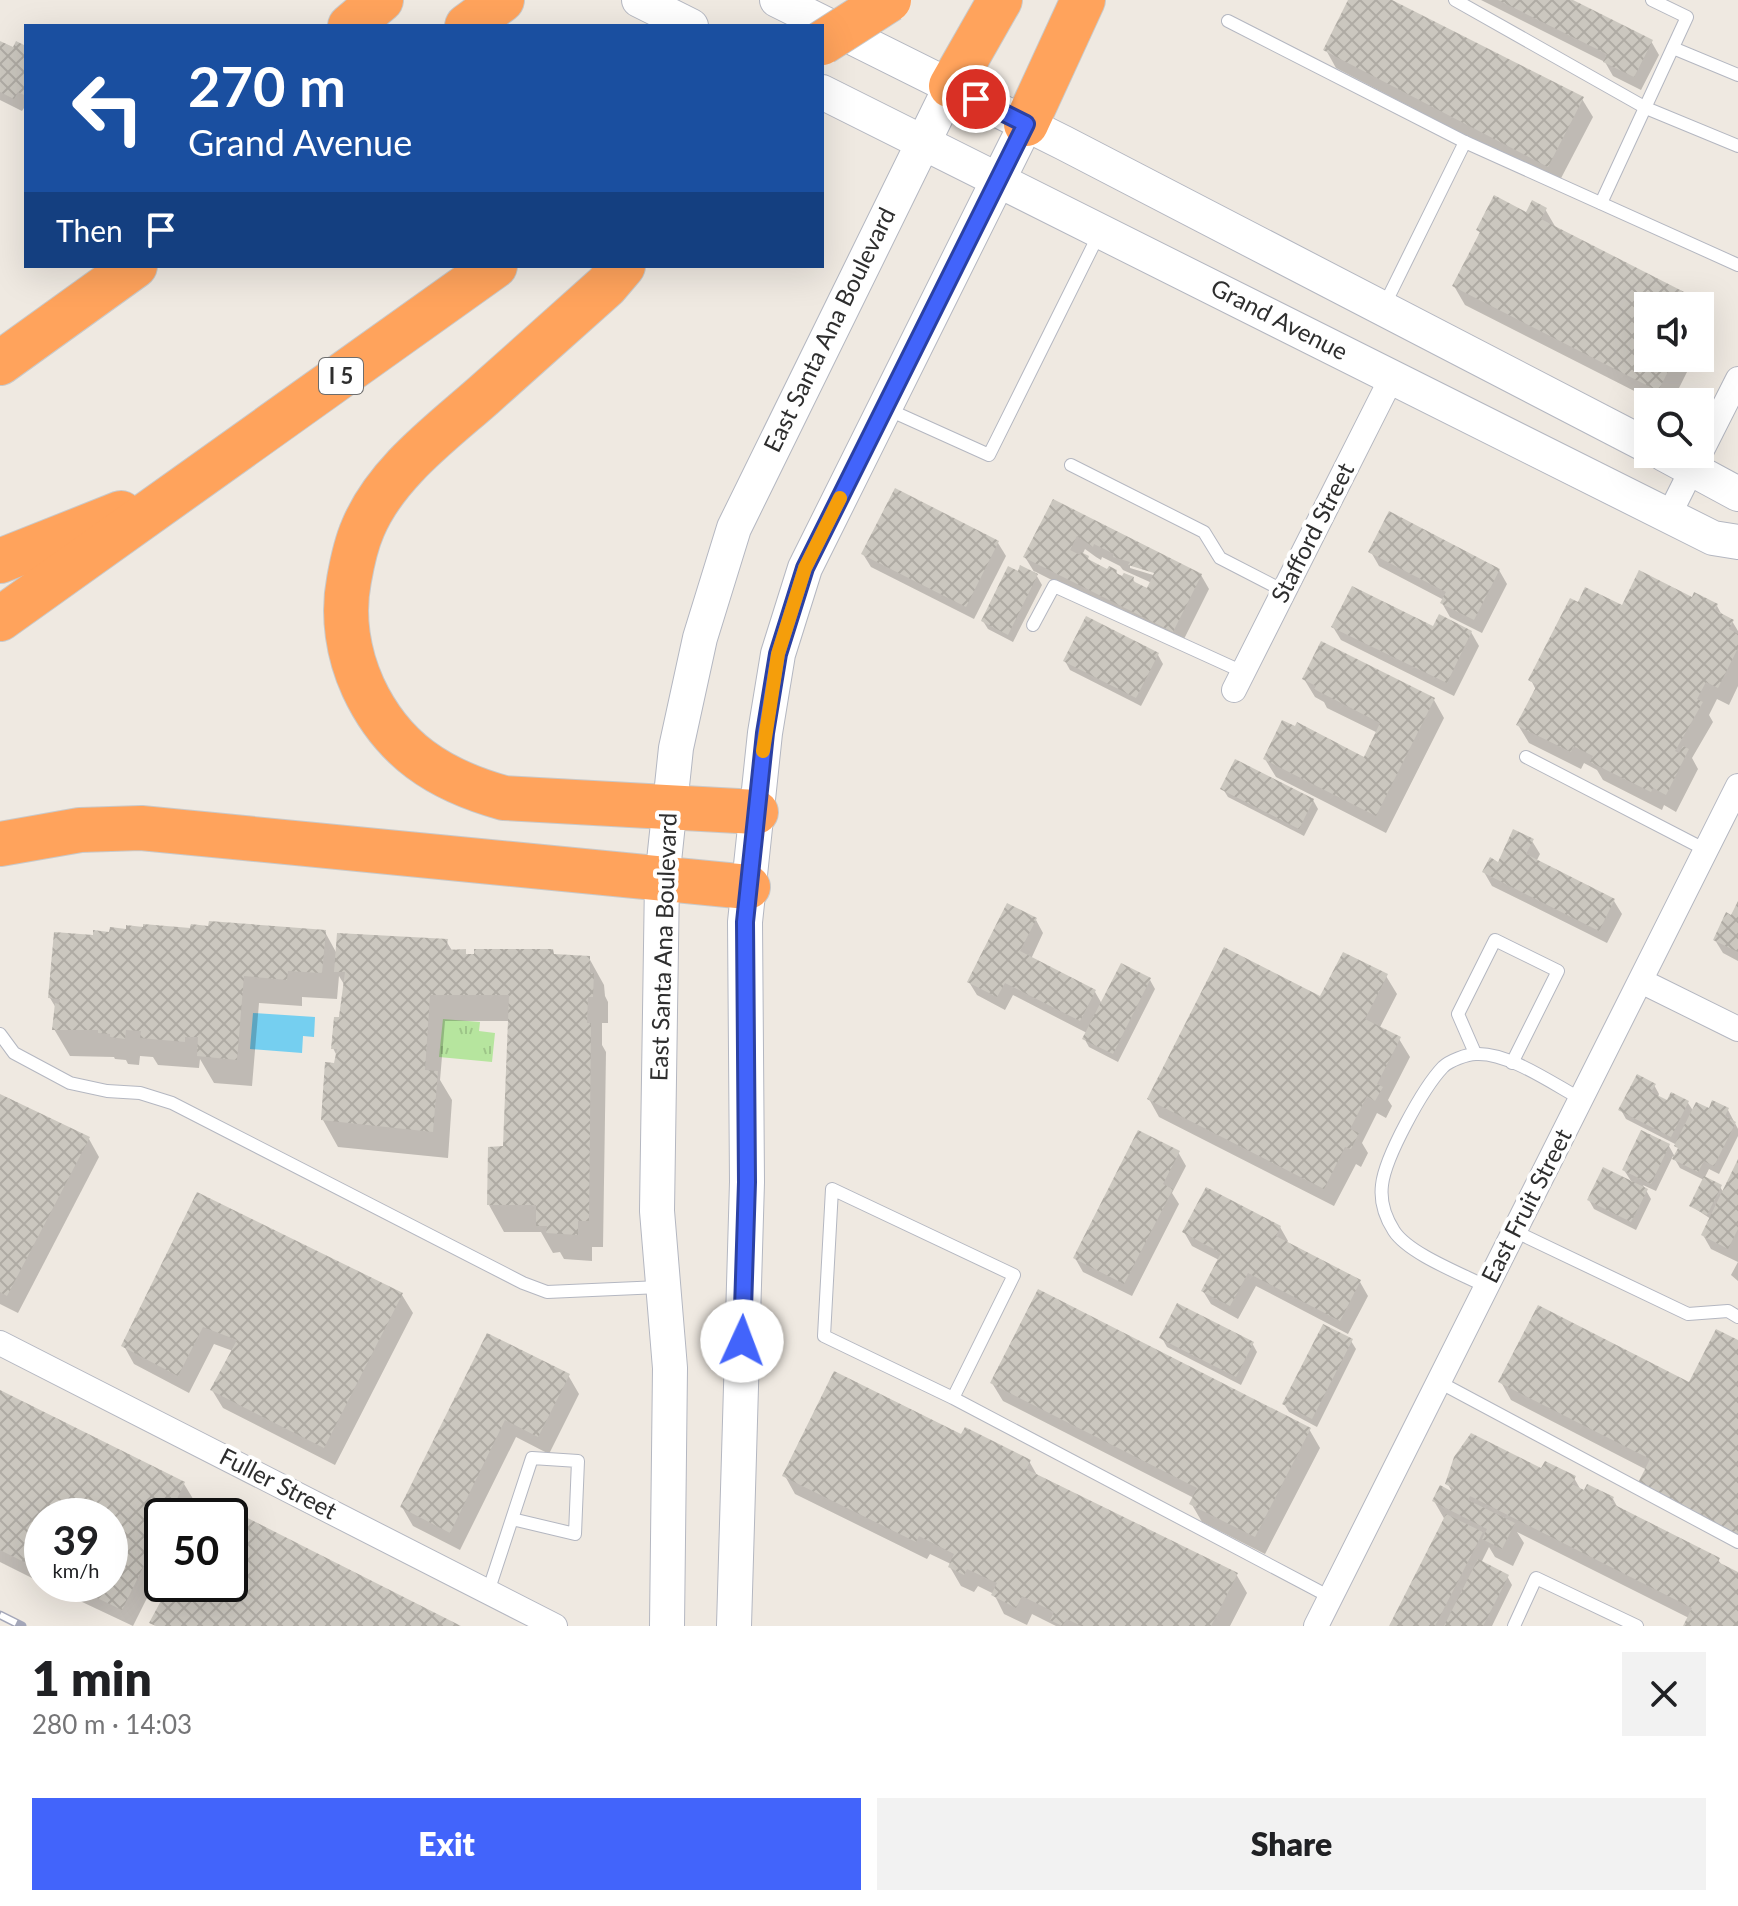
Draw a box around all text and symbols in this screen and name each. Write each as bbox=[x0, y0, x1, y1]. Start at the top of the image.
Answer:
text: 270 m bbox=[188, 52, 346, 119]
icon: left bbox=[56, 56, 160, 160]
pin bbox=[942, 65, 1010, 133]
icon: arrive bbox=[954, 77, 998, 121]
text: Grand Avenue bbox=[188, 120, 412, 164]
street label: East Santa Ana Boulevard bbox=[757, 202, 901, 456]
icon: arrive bbox=[139, 208, 183, 252]
text: Then bbox=[56, 212, 123, 248]
street label: Grand Avenue bbox=[1207, 272, 1353, 366]
map controls bbox=[1634, 292, 1714, 468]
button: sound bbox=[1634, 292, 1714, 372]
road number: I 5 bbox=[319, 358, 363, 394]
button: search bbox=[1634, 388, 1714, 468]
street label: Stafford Street bbox=[1264, 457, 1360, 607]
street label: East Santa Ana Boulevard bbox=[643, 812, 682, 1082]
street label: East Fruit Street bbox=[1474, 1123, 1577, 1287]
position arrow bbox=[700, 1299, 784, 1383]
street label: Fuller Street bbox=[215, 1441, 342, 1525]
speed limit sign: 50 bbox=[144, 1498, 248, 1602]
text: 39 bbox=[53, 1516, 99, 1564]
text: km/h bbox=[53, 1558, 99, 1582]
text: 1 min bbox=[32, 1649, 152, 1706]
button: close bbox=[1622, 1652, 1706, 1736]
text: 280 m · 14:03 bbox=[32, 1708, 192, 1740]
button: Exit bbox=[32, 1798, 861, 1890]
button: Share bbox=[877, 1798, 1706, 1890]

